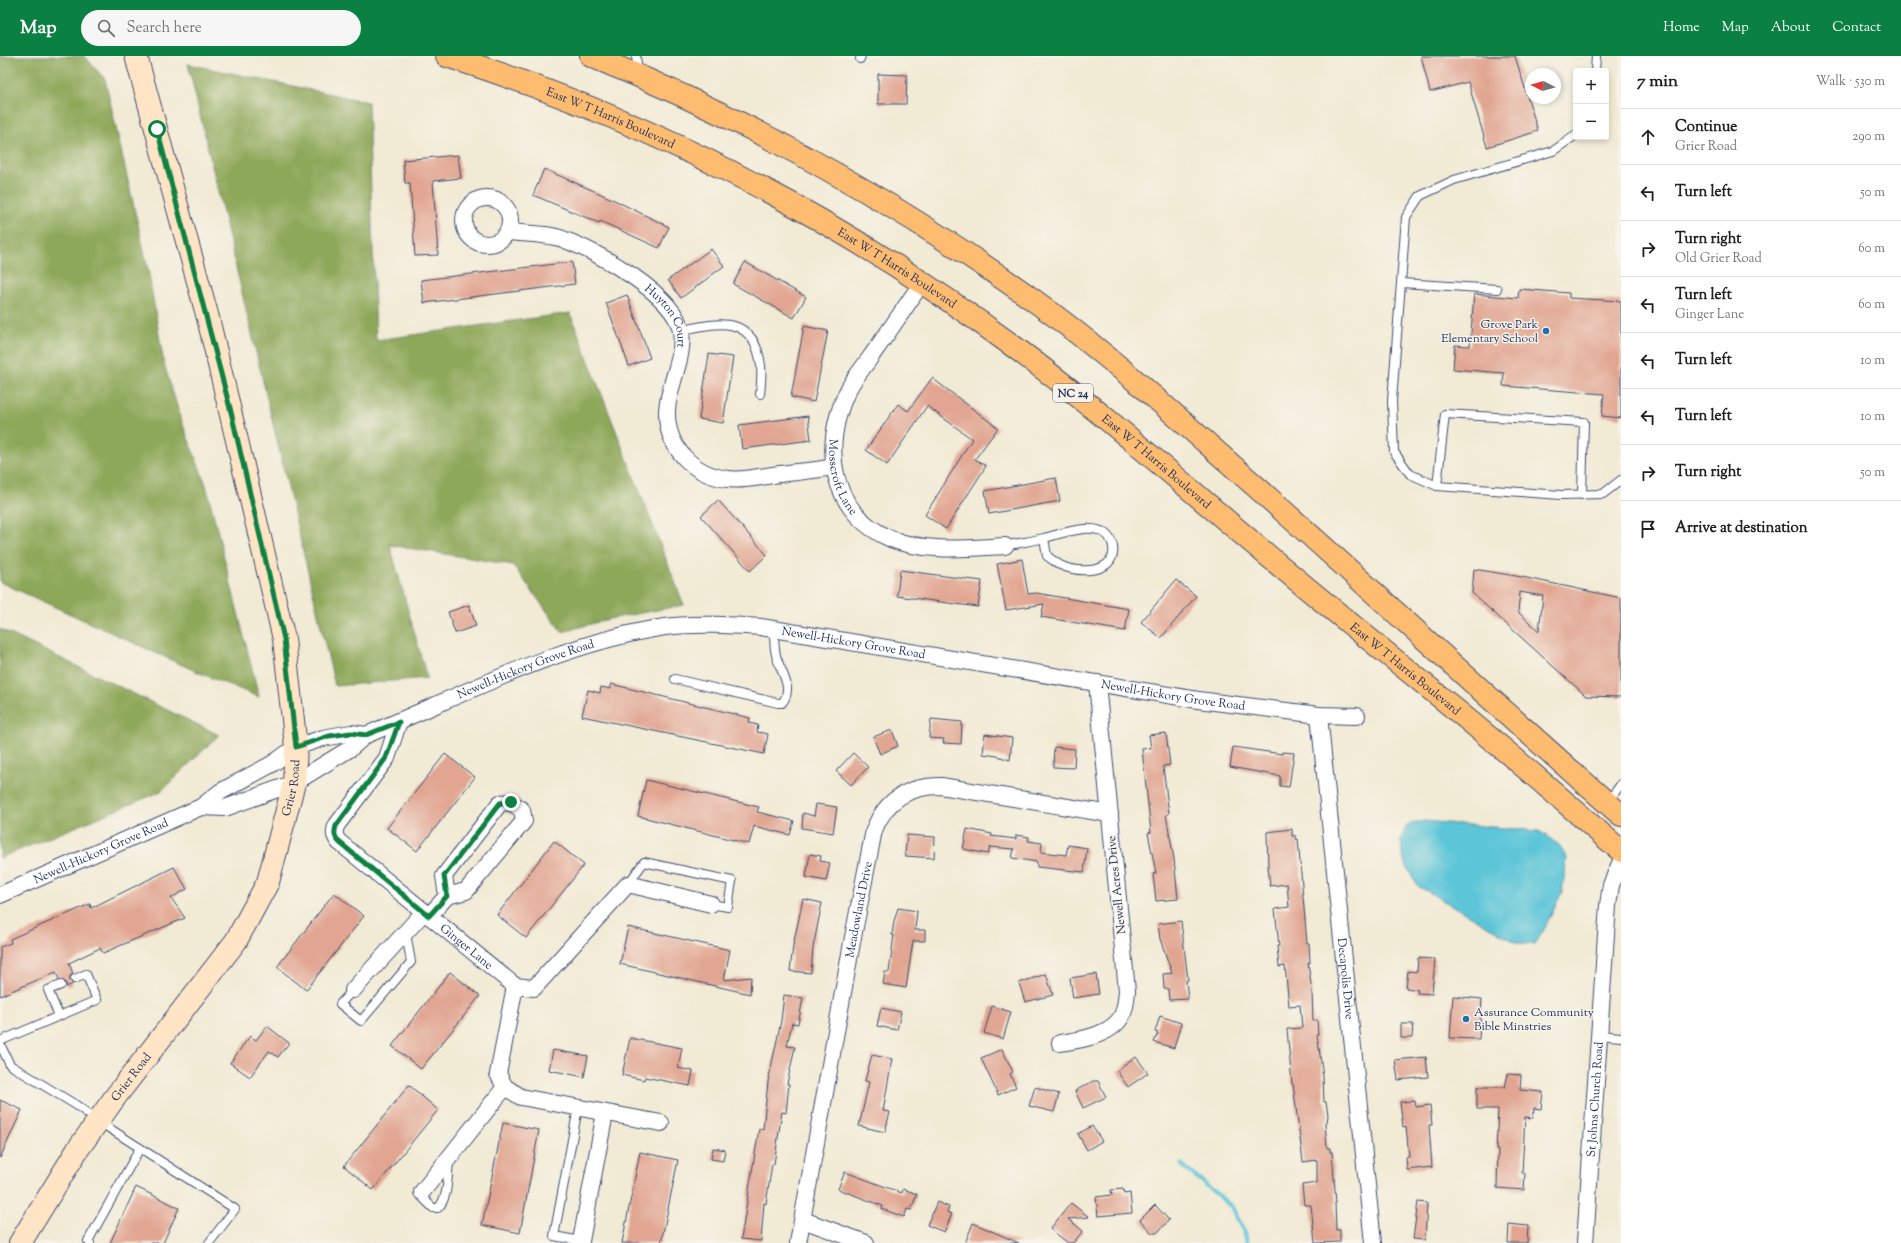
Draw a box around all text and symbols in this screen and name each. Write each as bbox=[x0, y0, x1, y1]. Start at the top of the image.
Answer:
search box bbox=[81, 10, 361, 46]
text: Map bbox=[20, 15, 57, 42]
icon: search bbox=[95, 17, 117, 39]
text: Search here bbox=[127, 18, 202, 39]
text: Home bbox=[1663, 18, 1700, 38]
text: Map bbox=[1722, 18, 1749, 38]
text: About bbox=[1771, 18, 1810, 38]
text: Contact bbox=[1832, 18, 1881, 38]
north arrow bbox=[1525, 68, 1561, 104]
map controls bbox=[1573, 68, 1609, 140]
button: + bbox=[1573, 68, 1609, 104]
text: 7 min bbox=[1637, 70, 1678, 94]
text: Walk · 530 m bbox=[1816, 73, 1885, 91]
street label: East W T Harris Boulevard bbox=[543, 83, 678, 154]
button: − bbox=[1573, 104, 1609, 140]
text: Continue bbox=[1675, 117, 1737, 138]
route start bbox=[148, 120, 166, 138]
icon: ahead bbox=[1637, 126, 1659, 148]
text: 290 m bbox=[1852, 128, 1885, 146]
text: Grier Road bbox=[1675, 138, 1737, 156]
icon: left bbox=[1637, 182, 1659, 204]
text: Turn left bbox=[1675, 182, 1732, 203]
text: 50 m bbox=[1860, 184, 1885, 202]
street label: East W T Harris Boulevard bbox=[834, 224, 960, 313]
text: Turn right bbox=[1675, 229, 1741, 250]
icon: right bbox=[1637, 238, 1659, 260]
text: 60 m bbox=[1858, 240, 1885, 258]
text: Old Grier Road bbox=[1675, 250, 1762, 268]
street label: Huyton Court bbox=[640, 280, 690, 348]
text: Turn left bbox=[1675, 285, 1732, 306]
icon: left bbox=[1637, 294, 1659, 316]
text: 60 m bbox=[1858, 296, 1885, 314]
text: Ginger Lane bbox=[1675, 306, 1744, 324]
place label: Grove Park Elementary School bbox=[1441, 316, 1539, 348]
marker: Grove Park Elementary School bbox=[1541, 326, 1551, 336]
icon: left bbox=[1637, 350, 1659, 372]
text: Turn left bbox=[1675, 350, 1732, 371]
text: 10 m bbox=[1860, 352, 1885, 370]
road number: NC 24 bbox=[1053, 384, 1093, 402]
icon: left bbox=[1637, 406, 1659, 428]
text: Turn left bbox=[1675, 406, 1732, 427]
text: 10 m bbox=[1860, 408, 1885, 426]
street label: East W T Harris Boulevard bbox=[1097, 411, 1215, 514]
street label: Mosscroft Lane bbox=[823, 438, 862, 520]
icon: right bbox=[1637, 462, 1659, 484]
text: Turn right bbox=[1675, 462, 1741, 483]
text: 50 m bbox=[1860, 464, 1885, 482]
icon: arrive bbox=[1637, 518, 1659, 540]
text: Arrive at destination bbox=[1675, 518, 1808, 539]
street label: East W T Harris Boulevard bbox=[1345, 619, 1464, 720]
street label: Newell-Hickory Grove Road bbox=[780, 623, 927, 664]
street label: Newell-Hickory Grove Road bbox=[455, 635, 597, 704]
street label: Newell-Hickory Grove Road bbox=[1100, 676, 1246, 716]
street label: Grier Road bbox=[278, 759, 305, 818]
route end bbox=[502, 793, 520, 811]
street label: Newell-Hickory Grove Road bbox=[31, 814, 172, 889]
street label: Newell Acres Drive bbox=[1103, 834, 1131, 935]
street label: Meadowland Drive bbox=[841, 860, 878, 959]
street label: Ginger Lane bbox=[435, 920, 497, 975]
street label: Decapolis Drive bbox=[1332, 937, 1358, 1021]
place label: Assurance Community Bible Minstries bbox=[1474, 1004, 1594, 1036]
marker: Assurance Community Bible Minstries bbox=[1461, 1014, 1471, 1024]
street label: St Johns Church Road bbox=[1583, 1041, 1609, 1158]
street label: Grier Road bbox=[107, 1049, 157, 1106]

